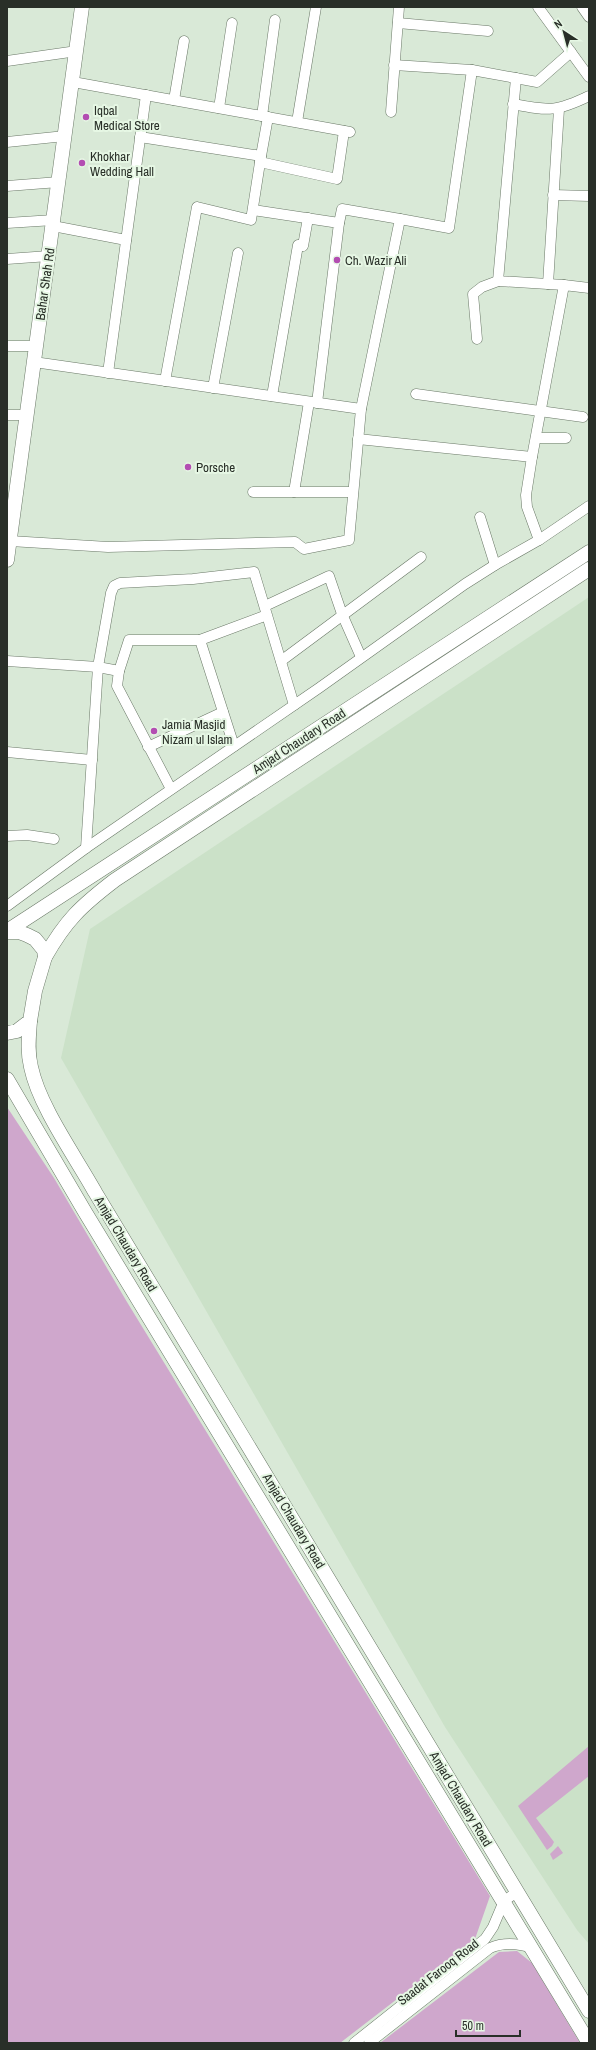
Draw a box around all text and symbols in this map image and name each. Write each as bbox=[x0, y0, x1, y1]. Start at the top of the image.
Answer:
north arrow bbox=[544, 12, 584, 52]
text: N bbox=[551, 16, 565, 31]
place label: Iqbal Medical Store bbox=[94, 102, 160, 134]
marker: Iqbal Medical Store bbox=[81, 112, 91, 122]
place label: Khokhar Wedding Hall bbox=[90, 148, 154, 180]
marker: Khokhar Wedding Hall bbox=[77, 158, 87, 168]
street label: Bahar Shah Rd bbox=[32, 247, 58, 321]
place label: Ch. Wazir Ali bbox=[345, 252, 407, 269]
marker: Ch. Wazir Ali bbox=[332, 255, 342, 265]
place label: Porsche bbox=[196, 459, 235, 476]
marker: Porsche bbox=[183, 462, 193, 472]
street label: Amjad Chaudary Road bbox=[248, 704, 349, 778]
place label: Jamia Masjid Nizam ul Islam bbox=[162, 716, 233, 748]
marker: Jamia Masjid Nizam ul Islam bbox=[149, 726, 159, 736]
street label: Amjad Chaudary Road bbox=[90, 1193, 161, 1295]
street label: Amjad Chaudary Road bbox=[258, 1470, 329, 1572]
street label: Amjad Chaudary Road bbox=[425, 1748, 496, 1850]
street label: Saadat Farooq Road bbox=[394, 1935, 482, 2009]
scale bar bbox=[456, 2012, 520, 2038]
text: 50 m bbox=[462, 2018, 484, 2034]

